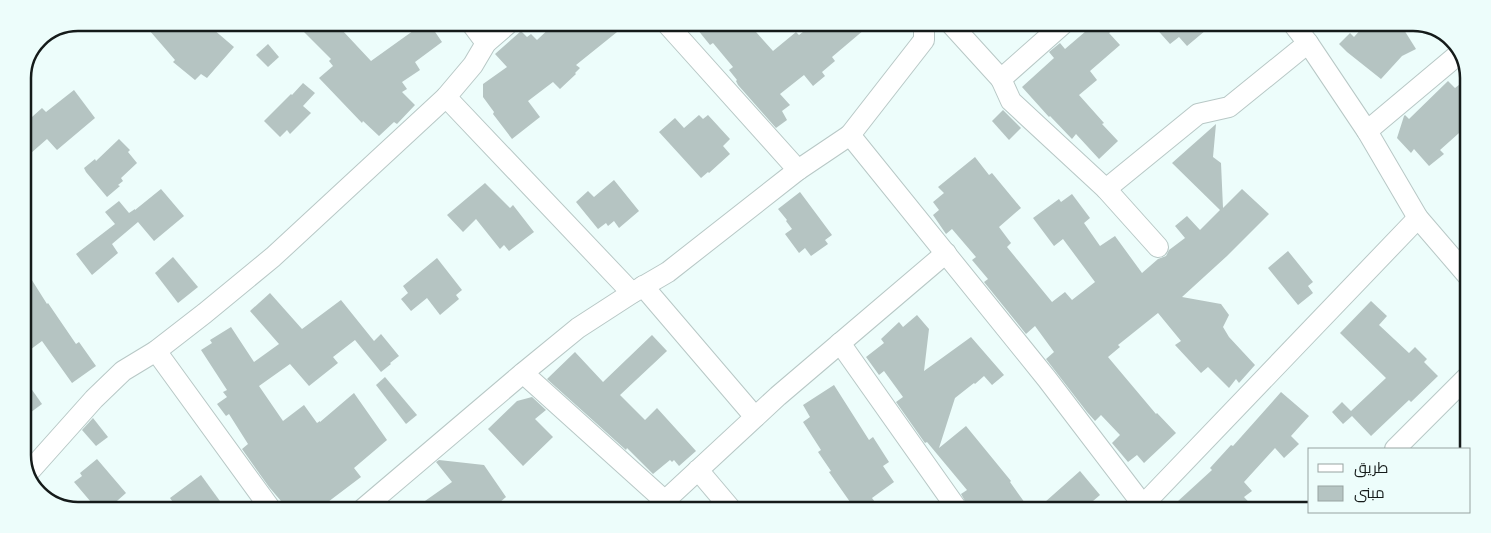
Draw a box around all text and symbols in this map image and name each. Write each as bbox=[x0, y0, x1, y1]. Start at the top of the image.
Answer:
legend bbox=[1308, 448, 1471, 513]
text: طريق bbox=[1354, 458, 1388, 478]
text: مبنى bbox=[1354, 483, 1385, 503]

